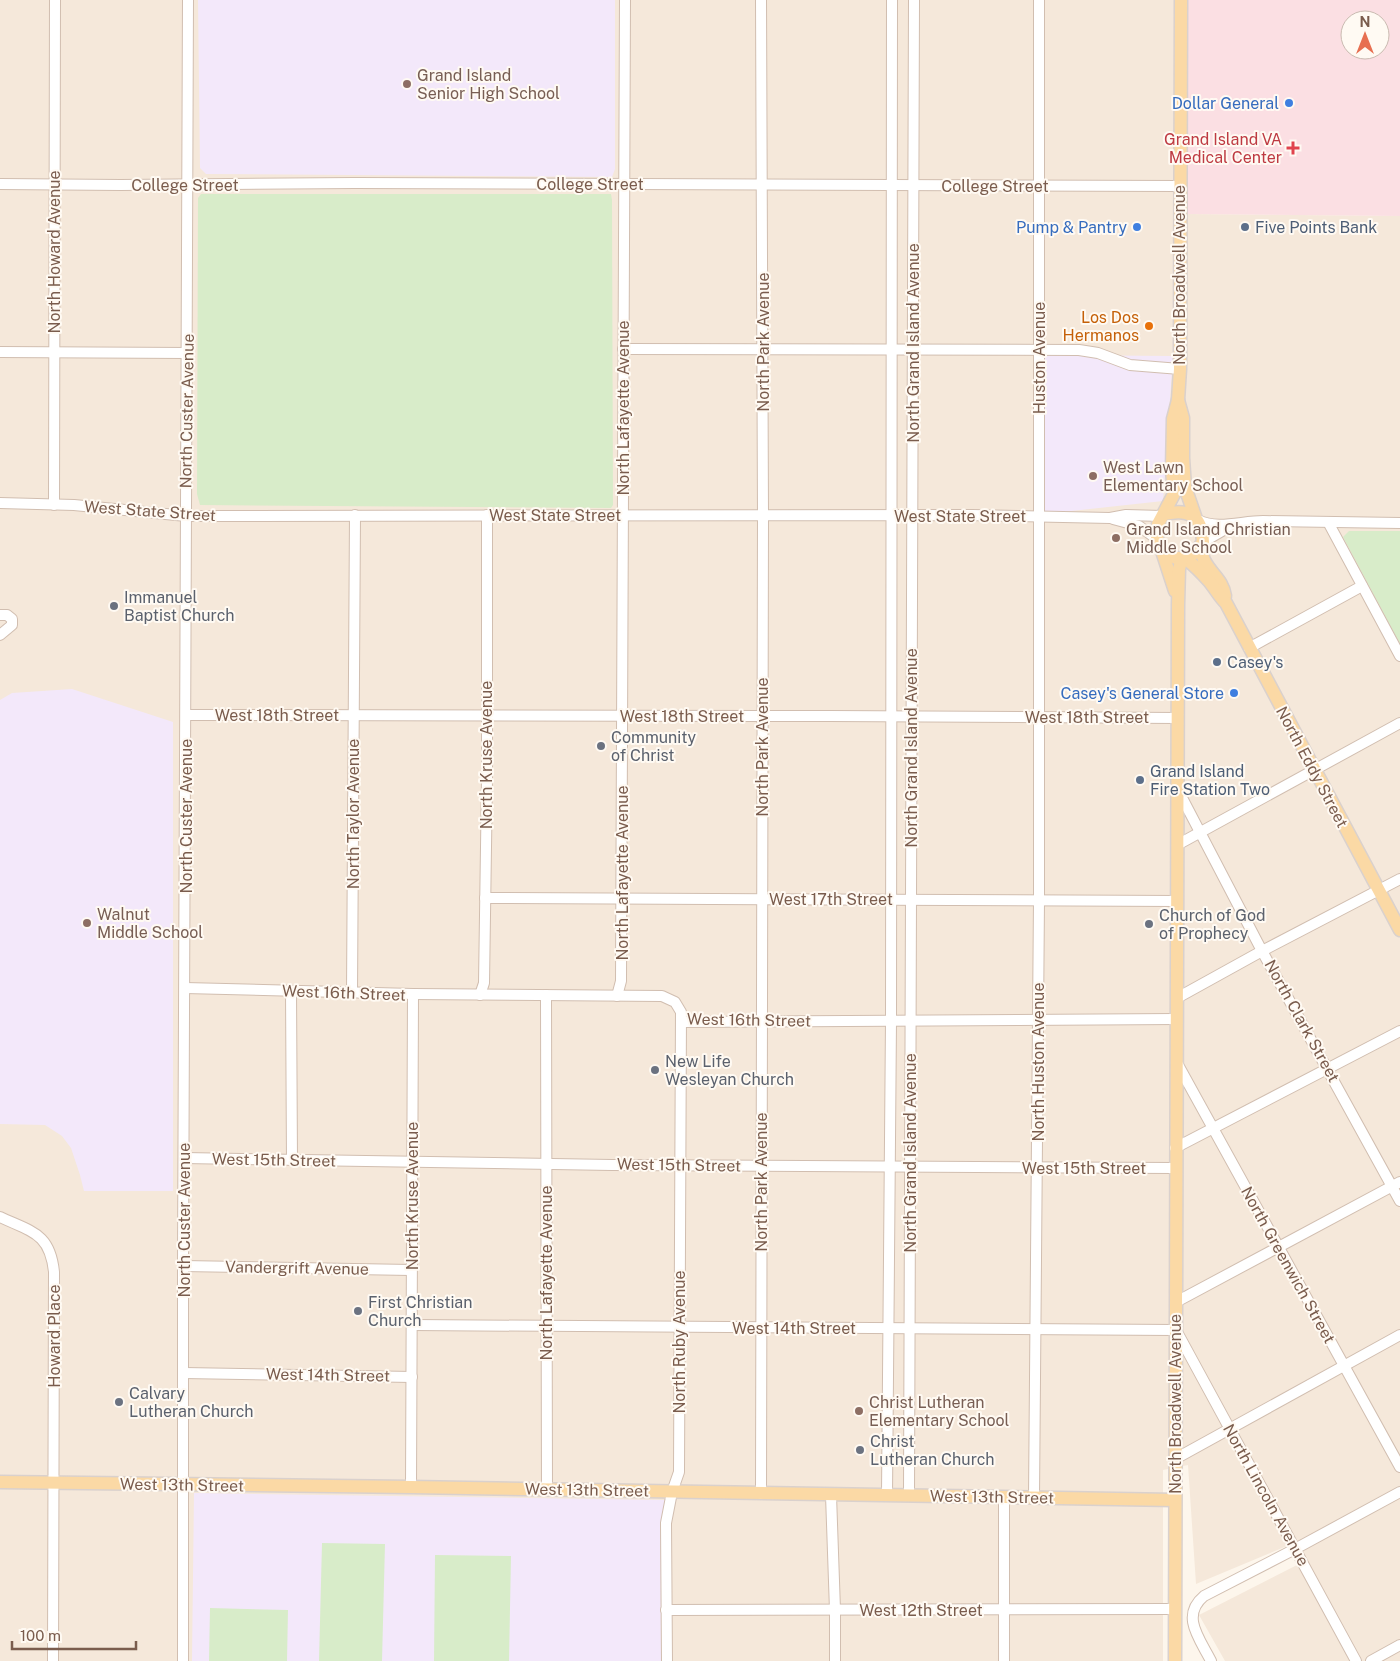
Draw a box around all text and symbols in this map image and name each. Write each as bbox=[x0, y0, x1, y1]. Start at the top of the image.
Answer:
north arrow bbox=[1340, 10, 1390, 60]
text: N bbox=[1360, 14, 1370, 30]
place label: Grand Island Senior High School bbox=[417, 66, 560, 103]
marker: Grand Island Senior High School bbox=[401, 78, 413, 90]
place label: Dollar General bbox=[1172, 94, 1279, 113]
marker: Dollar General bbox=[1283, 97, 1295, 109]
place label: Grand Island VA Medical Center bbox=[1164, 130, 1282, 167]
marker: Grand Island VA Medical Center bbox=[1286, 141, 1300, 155]
street label: North Howard Avenue bbox=[45, 170, 64, 334]
street label: College Street bbox=[536, 175, 644, 194]
street label: College Street bbox=[131, 176, 239, 195]
street label: College Street bbox=[941, 177, 1049, 196]
street label: North Broadwell Avenue bbox=[1170, 185, 1189, 365]
place label: Pump & Pantry bbox=[1016, 218, 1127, 237]
place label: Five Points Bank bbox=[1255, 218, 1377, 237]
marker: Pump & Pantry bbox=[1131, 221, 1143, 233]
marker: Five Points Bank bbox=[1239, 221, 1251, 233]
street label: North Grand Island Avenue bbox=[904, 243, 923, 443]
street label: North Park Avenue bbox=[754, 272, 773, 412]
street label: Huston Avenue bbox=[1030, 302, 1049, 414]
place label: Los Dos Hermanos bbox=[1063, 308, 1139, 345]
street label: North Lafayette Avenue bbox=[614, 320, 633, 496]
marker: Los Dos Hermanos bbox=[1143, 320, 1155, 332]
street label: North Custer Avenue bbox=[176, 333, 198, 489]
place label: West Lawn Elementary School bbox=[1103, 458, 1244, 495]
marker: West Lawn Elementary School bbox=[1087, 470, 1099, 482]
street label: West State Street bbox=[83, 497, 217, 525]
street label: West State Street bbox=[489, 506, 621, 525]
street label: West State Street bbox=[894, 507, 1026, 526]
place label: Grand Island Christian Middle School bbox=[1126, 520, 1291, 557]
marker: Grand Island Christian Middle School bbox=[1110, 532, 1122, 544]
place label: Immanuel Baptist Church bbox=[124, 588, 235, 625]
marker: Immanuel Baptist Church bbox=[108, 600, 120, 612]
street label: North Grand Island Avenue bbox=[902, 648, 921, 848]
place label: Casey's bbox=[1227, 653, 1283, 672]
marker: Casey's bbox=[1211, 656, 1223, 668]
street label: North Park Avenue bbox=[753, 677, 772, 817]
street label: North Kruse Avenue bbox=[477, 681, 496, 829]
place label: Casey's General Store bbox=[1061, 684, 1224, 703]
marker: Casey's General Store bbox=[1228, 687, 1240, 699]
street label: North Eddy Street bbox=[1272, 703, 1352, 831]
street label: West 18th Street bbox=[215, 706, 339, 725]
street label: West 18th Street bbox=[620, 707, 744, 726]
street label: West 18th Street bbox=[1025, 708, 1149, 727]
place label: Community of Christ bbox=[611, 728, 697, 765]
street label: North Custer Avenue bbox=[177, 739, 196, 893]
street label: North Taylor Avenue bbox=[344, 739, 363, 889]
marker: Community of Christ bbox=[595, 740, 607, 752]
place label: Grand Island Fire Station Two bbox=[1150, 762, 1270, 799]
marker: Grand Island Fire Station Two bbox=[1134, 774, 1146, 786]
street label: North Lafayette Avenue bbox=[613, 785, 632, 961]
street label: West 17th Street bbox=[769, 890, 893, 909]
place label: Walnut Middle School bbox=[97, 905, 203, 942]
place label: Church of God of Prophecy bbox=[1159, 906, 1266, 943]
marker: Walnut Middle School bbox=[81, 917, 93, 929]
marker: Church of God of Prophecy bbox=[1143, 918, 1155, 930]
street label: North Clark Street bbox=[1261, 957, 1343, 1085]
street label: West 16th Street bbox=[282, 981, 406, 1005]
street label: North Huston Avenue bbox=[1029, 983, 1048, 1141]
street label: West 16th Street bbox=[687, 1009, 811, 1031]
place label: New Life Wesleyan Church bbox=[665, 1052, 794, 1089]
street label: North Grand Island Avenue bbox=[901, 1053, 920, 1253]
marker: New Life Wesleyan Church bbox=[649, 1064, 661, 1076]
street label: North Park Avenue bbox=[752, 1112, 771, 1252]
street label: North Kruse Avenue bbox=[403, 1122, 422, 1270]
street label: North Custer Avenue bbox=[175, 1143, 194, 1297]
street label: West 15th Street bbox=[212, 1149, 336, 1171]
street label: West 15th Street bbox=[617, 1154, 741, 1176]
street label: West 15th Street bbox=[1022, 1159, 1146, 1178]
street label: North Greenwich Street bbox=[1237, 1183, 1339, 1347]
street label: North Lafayette Avenue bbox=[537, 1185, 556, 1361]
street label: Vandergrift Avenue bbox=[225, 1257, 369, 1279]
street label: North Ruby Avenue bbox=[670, 1270, 689, 1414]
street label: Howard Place bbox=[45, 1284, 64, 1388]
place label: First Christian Church bbox=[368, 1293, 472, 1330]
marker: First Christian Church bbox=[352, 1305, 364, 1317]
street label: North Broadwell Avenue bbox=[1166, 1314, 1185, 1494]
street label: West 14th Street bbox=[732, 1319, 856, 1338]
street label: West 14th Street bbox=[266, 1364, 390, 1386]
place label: Calvary Lutheran Church bbox=[129, 1384, 254, 1421]
place label: Christ Lutheran Elementary School bbox=[869, 1393, 1010, 1430]
marker: Calvary Lutheran Church bbox=[113, 1396, 125, 1408]
marker: Christ Lutheran Elementary School bbox=[853, 1405, 865, 1417]
street label: North Lincoln Avenue bbox=[1219, 1421, 1313, 1569]
place label: Christ Lutheran Church bbox=[870, 1432, 995, 1469]
marker: Christ Lutheran Church bbox=[854, 1444, 866, 1456]
street label: West 13th Street bbox=[120, 1474, 244, 1496]
street label: West 13th Street bbox=[525, 1479, 649, 1501]
street label: West 13th Street bbox=[930, 1486, 1054, 1508]
street label: West 12th Street bbox=[859, 1601, 983, 1620]
scale bar bbox=[12, 1618, 136, 1650]
text: 100 m bbox=[20, 1627, 61, 1644]

